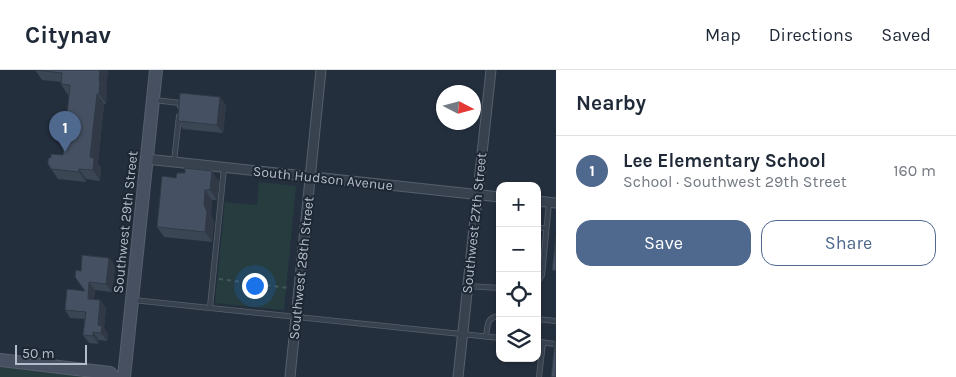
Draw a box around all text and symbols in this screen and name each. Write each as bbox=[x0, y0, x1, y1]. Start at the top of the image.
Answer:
text: Citynav bbox=[25, 21, 111, 49]
text: Map bbox=[705, 24, 741, 46]
text: Directions bbox=[769, 24, 853, 46]
text: Saved bbox=[881, 24, 931, 46]
north arrow bbox=[436, 85, 481, 130]
text: Nearby bbox=[576, 91, 646, 115]
pin: 1 bbox=[49, 111, 81, 152]
street label: Southwest 29th Street bbox=[110, 150, 141, 294]
text: Lee Elementary School bbox=[623, 150, 826, 172]
street label: Southwest 27th Street bbox=[459, 152, 490, 294]
text: 1 bbox=[589, 161, 595, 180]
text: 160 m bbox=[893, 161, 936, 180]
street label: South Hudson Avenue bbox=[252, 163, 394, 194]
text: School · Southwest 29th Street bbox=[623, 172, 847, 191]
map controls bbox=[496, 182, 541, 362]
button: + bbox=[496, 182, 541, 227]
street label: Southwest 28th Street bbox=[286, 196, 317, 340]
button: Save bbox=[576, 220, 751, 266]
button: Share bbox=[761, 220, 936, 266]
button: − bbox=[496, 227, 541, 272]
button: locate bbox=[496, 272, 541, 317]
your location bbox=[242, 273, 268, 299]
button: layers bbox=[496, 317, 541, 362]
scale bar bbox=[15, 342, 88, 365]
text: 50 m bbox=[22, 345, 55, 362]

